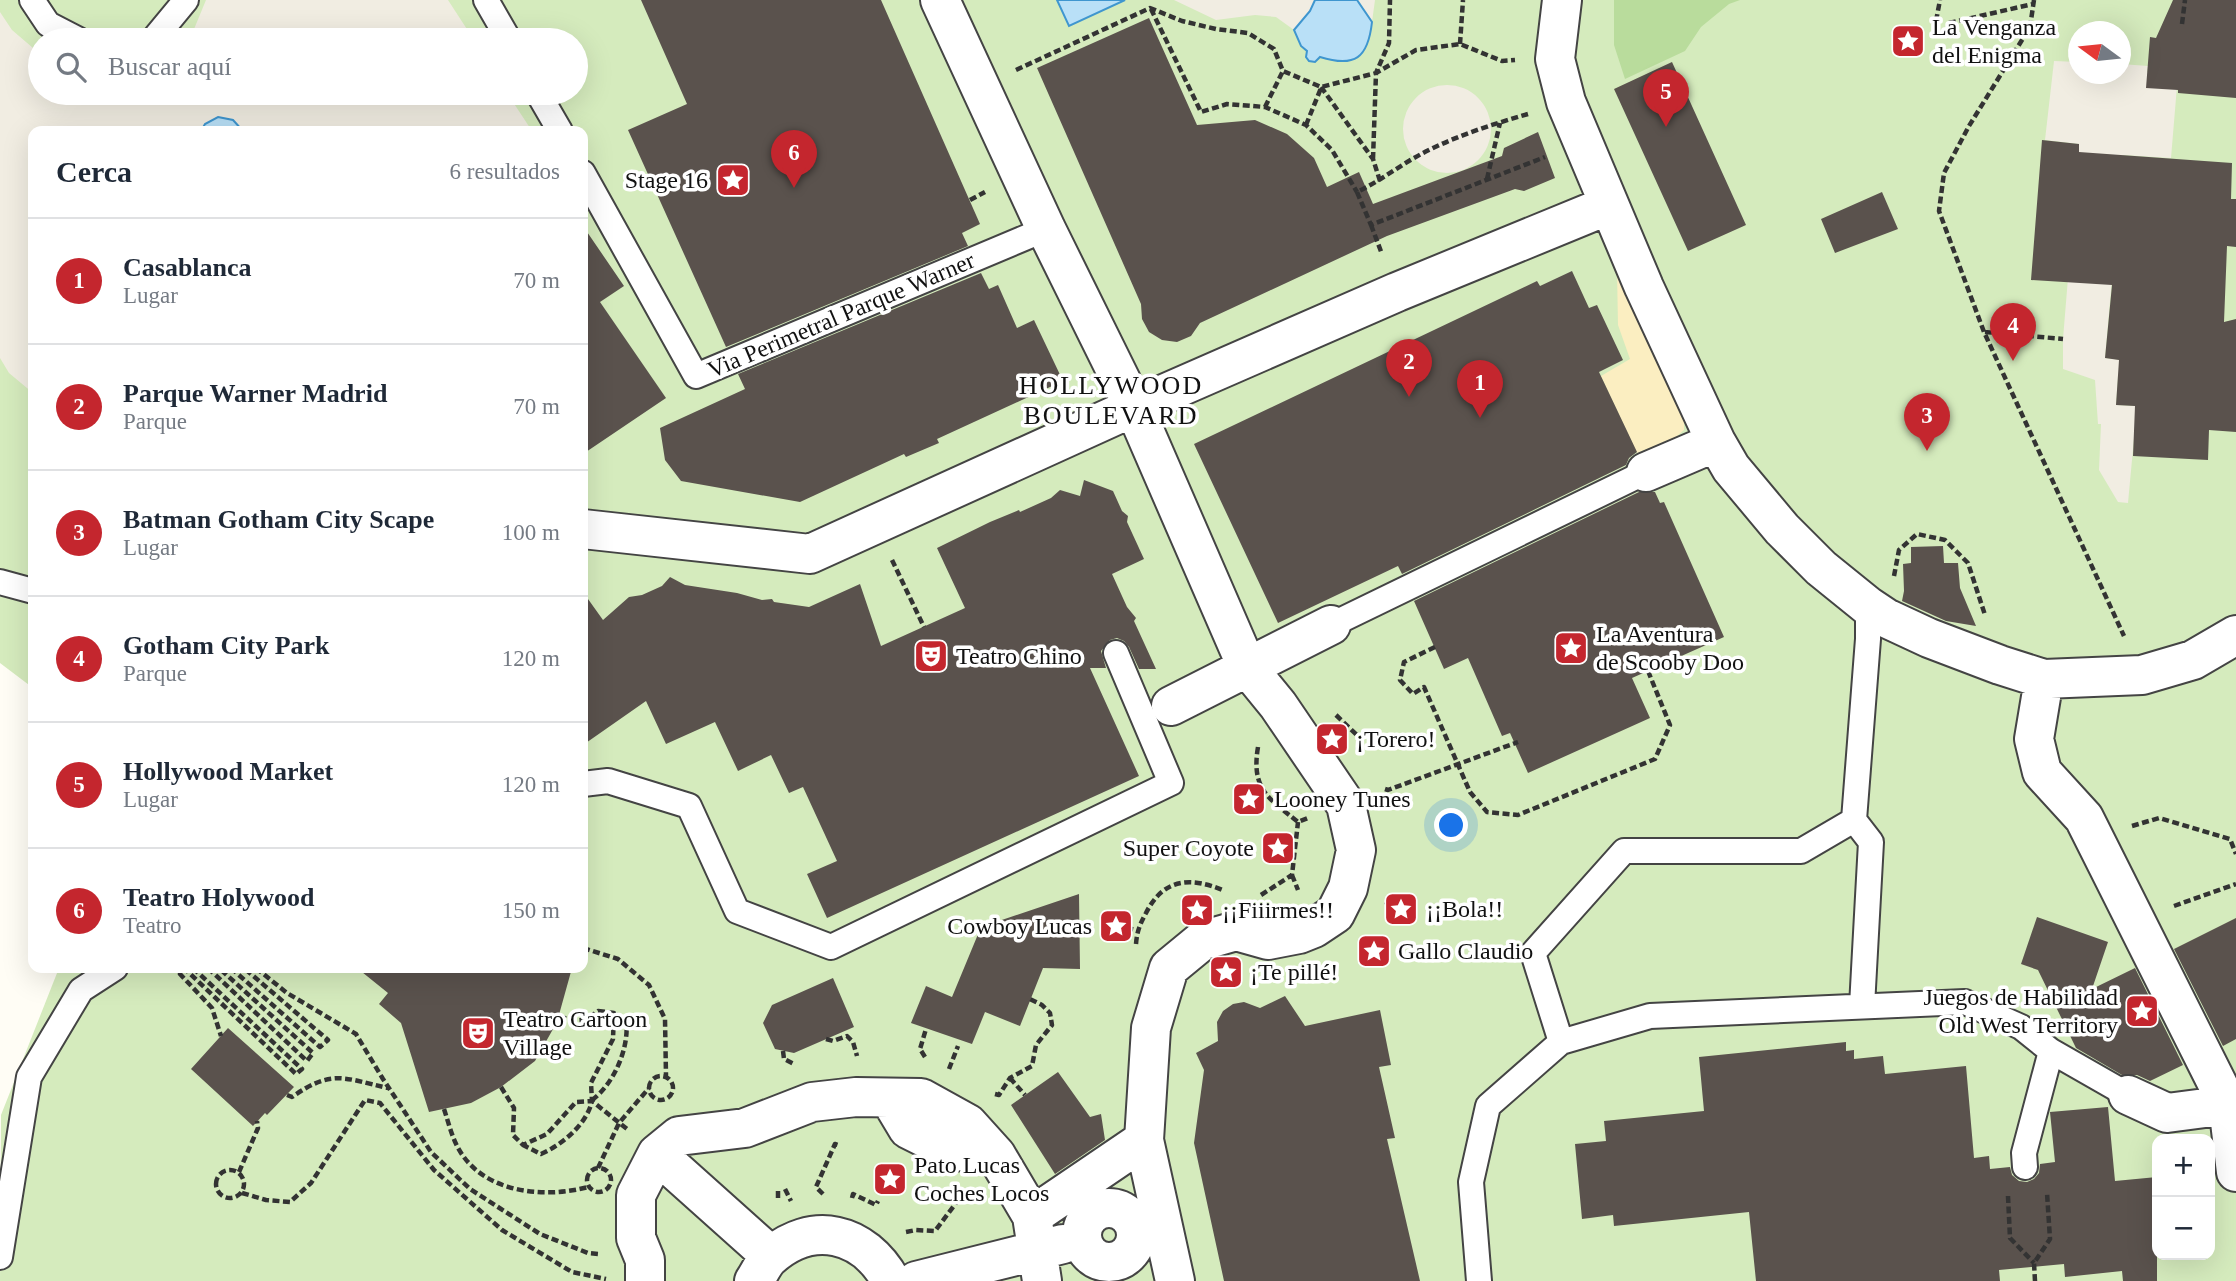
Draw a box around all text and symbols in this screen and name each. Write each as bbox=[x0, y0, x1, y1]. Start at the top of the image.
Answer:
place label: La Venganza del Enigma bbox=[1932, 14, 2057, 68]
north arrow bbox=[2068, 21, 2131, 84]
place icon: La Venganza del Enigma bbox=[1889, 22, 1927, 60]
search box bbox=[28, 28, 588, 105]
icon: search bbox=[52, 48, 90, 86]
text: Buscar aquí bbox=[108, 52, 231, 81]
pin: 5 bbox=[1643, 69, 1689, 127]
pin: 6 bbox=[771, 130, 817, 188]
text: Cerca bbox=[56, 155, 132, 188]
text: 6 resultados bbox=[449, 159, 560, 184]
place icon: Stage 16 bbox=[714, 161, 752, 199]
place label: Stage 16 bbox=[625, 167, 708, 193]
street label: Via Perimetral Parque Warner bbox=[704, 247, 978, 383]
text: Casablanca bbox=[123, 253, 252, 282]
text: 1 bbox=[73, 268, 85, 293]
text: 70 m bbox=[513, 268, 560, 293]
text: Lugar bbox=[123, 283, 178, 308]
pin: 4 bbox=[1990, 303, 2036, 361]
pin: 2 bbox=[1386, 339, 1432, 397]
pin: 1 bbox=[1457, 360, 1503, 418]
district label: HOLLYWOOD BOULEVARD bbox=[1019, 371, 1203, 430]
text: Parque Warner Madrid bbox=[123, 379, 387, 408]
pin: 3 bbox=[1904, 393, 1950, 451]
text: 2 bbox=[73, 394, 85, 419]
text: 70 m bbox=[513, 394, 560, 419]
text: Parque bbox=[123, 409, 187, 434]
text: Batman Gotham City Scape bbox=[123, 505, 434, 534]
text: 3 bbox=[73, 520, 85, 545]
text: 100 m bbox=[502, 520, 560, 545]
text: Lugar bbox=[123, 535, 178, 560]
place label: La Aventura de Scooby Doo bbox=[1596, 621, 1744, 675]
place icon: La Aventura de Scooby Doo bbox=[1552, 629, 1590, 667]
text: Gotham City Park bbox=[123, 631, 330, 660]
theatre icon: Teatro Chino bbox=[912, 637, 950, 675]
place label: Teatro Chino bbox=[956, 643, 1082, 669]
text: 4 bbox=[73, 646, 85, 671]
text: 120 m bbox=[502, 646, 560, 671]
text: Parque bbox=[123, 661, 187, 686]
place icon: ¡Torero! bbox=[1313, 720, 1351, 758]
place label: ¡Torero! bbox=[1356, 726, 1436, 752]
text: Hollywood Market bbox=[123, 757, 333, 786]
text: 5 bbox=[73, 772, 85, 797]
text: 120 m bbox=[502, 772, 560, 797]
place icon: Looney Tunes bbox=[1230, 780, 1268, 818]
place label: Looney Tunes bbox=[1274, 786, 1411, 812]
text: Lugar bbox=[123, 787, 178, 812]
your location bbox=[1434, 808, 1468, 842]
place icon: Super Coyote bbox=[1259, 829, 1297, 867]
place label: Super Coyote bbox=[1123, 835, 1254, 861]
text: Teatro Holywood bbox=[123, 883, 314, 912]
place icon: ¡¡Bola!! bbox=[1382, 890, 1420, 928]
place icon: ¡¡Fiiirmes!! bbox=[1178, 891, 1216, 929]
place label: ¡¡Bola!! bbox=[1426, 896, 1503, 922]
place label: ¡¡Fiiirmes!! bbox=[1222, 897, 1334, 923]
text: 6 bbox=[73, 898, 85, 923]
text: 150 m bbox=[502, 898, 560, 923]
place icon: Cowboy Lucas bbox=[1097, 907, 1135, 945]
text: Teatro bbox=[123, 913, 181, 938]
place label: Cowboy Lucas bbox=[947, 913, 1092, 939]
place icon: Gallo Claudio bbox=[1355, 932, 1393, 970]
place label: Gallo Claudio bbox=[1398, 938, 1533, 964]
place icon: ¡Te pillé! bbox=[1207, 953, 1245, 991]
place label: ¡Te pillé! bbox=[1250, 959, 1338, 985]
place label: Juegos de Habilidad Old West Territory bbox=[1923, 984, 2118, 1038]
place icon: Juegos de Habilidad Old West Territory bbox=[2123, 992, 2161, 1030]
place label: Teatro Cartoon Village bbox=[503, 1006, 647, 1060]
theatre icon: Teatro Cartoon Village bbox=[459, 1014, 497, 1052]
map controls bbox=[2152, 1134, 2215, 1260]
button: + bbox=[2152, 1134, 2215, 1197]
place label: Pato Lucas Coches Locos bbox=[914, 1152, 1049, 1206]
place icon: Pato Lucas Coches Locos bbox=[871, 1160, 909, 1198]
button: − bbox=[2152, 1197, 2215, 1260]

